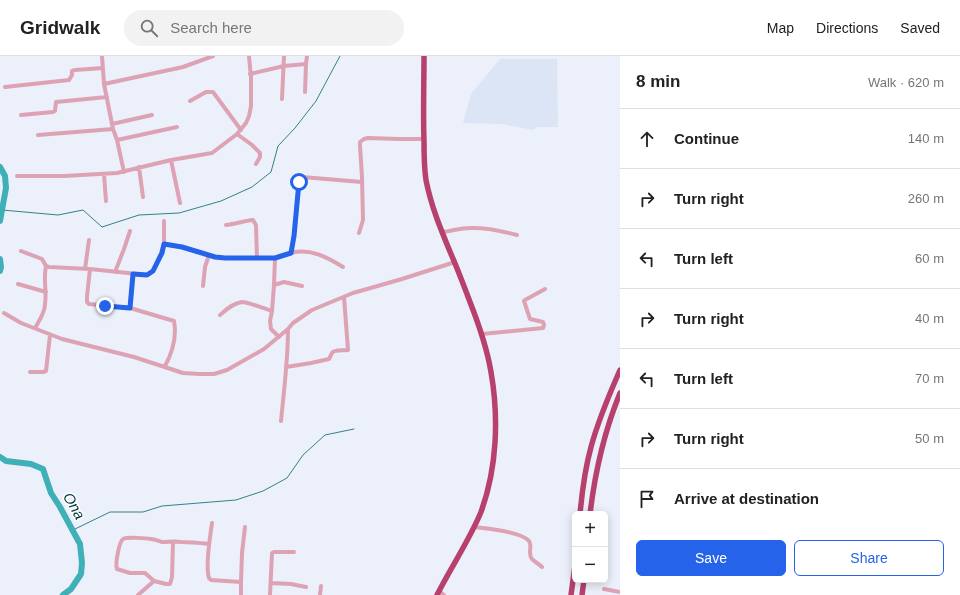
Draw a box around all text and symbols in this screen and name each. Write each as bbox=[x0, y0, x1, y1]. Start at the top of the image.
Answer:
search box bbox=[124, 10, 404, 46]
text: Gridwalk bbox=[20, 17, 100, 38]
icon: search bbox=[138, 17, 160, 39]
text: Search here bbox=[170, 19, 252, 36]
text: Map bbox=[767, 20, 794, 36]
text: Directions bbox=[816, 20, 878, 36]
text: Saved bbox=[900, 20, 940, 36]
text: 8 min bbox=[636, 72, 680, 91]
text: Walk · 620 m bbox=[868, 75, 944, 90]
icon: ahead bbox=[636, 128, 658, 150]
text: Continue bbox=[674, 130, 739, 147]
text: 140 m bbox=[908, 131, 944, 146]
route start bbox=[290, 173, 308, 191]
icon: right bbox=[636, 188, 658, 210]
text: Turn right bbox=[674, 190, 744, 207]
text: 260 m bbox=[908, 191, 944, 206]
icon: left bbox=[636, 248, 658, 270]
text: Turn left bbox=[674, 250, 733, 267]
text: 60 m bbox=[915, 251, 944, 266]
route end bbox=[96, 297, 114, 315]
icon: right bbox=[636, 308, 658, 330]
text: Turn right bbox=[674, 310, 744, 327]
text: 40 m bbox=[915, 311, 944, 326]
icon: left bbox=[636, 368, 658, 390]
text: Turn left bbox=[674, 370, 733, 387]
text: 70 m bbox=[915, 371, 944, 386]
icon: right bbox=[636, 428, 658, 450]
text: Turn right bbox=[674, 430, 744, 447]
text: 50 m bbox=[915, 431, 944, 446]
icon: arrive bbox=[636, 488, 658, 510]
water label: Ona bbox=[60, 489, 89, 522]
text: Arrive at destination bbox=[674, 490, 819, 507]
map controls bbox=[572, 511, 608, 583]
button: + bbox=[572, 511, 608, 547]
button: Save bbox=[636, 540, 786, 576]
button: Share bbox=[794, 540, 944, 576]
button: − bbox=[572, 547, 608, 583]

